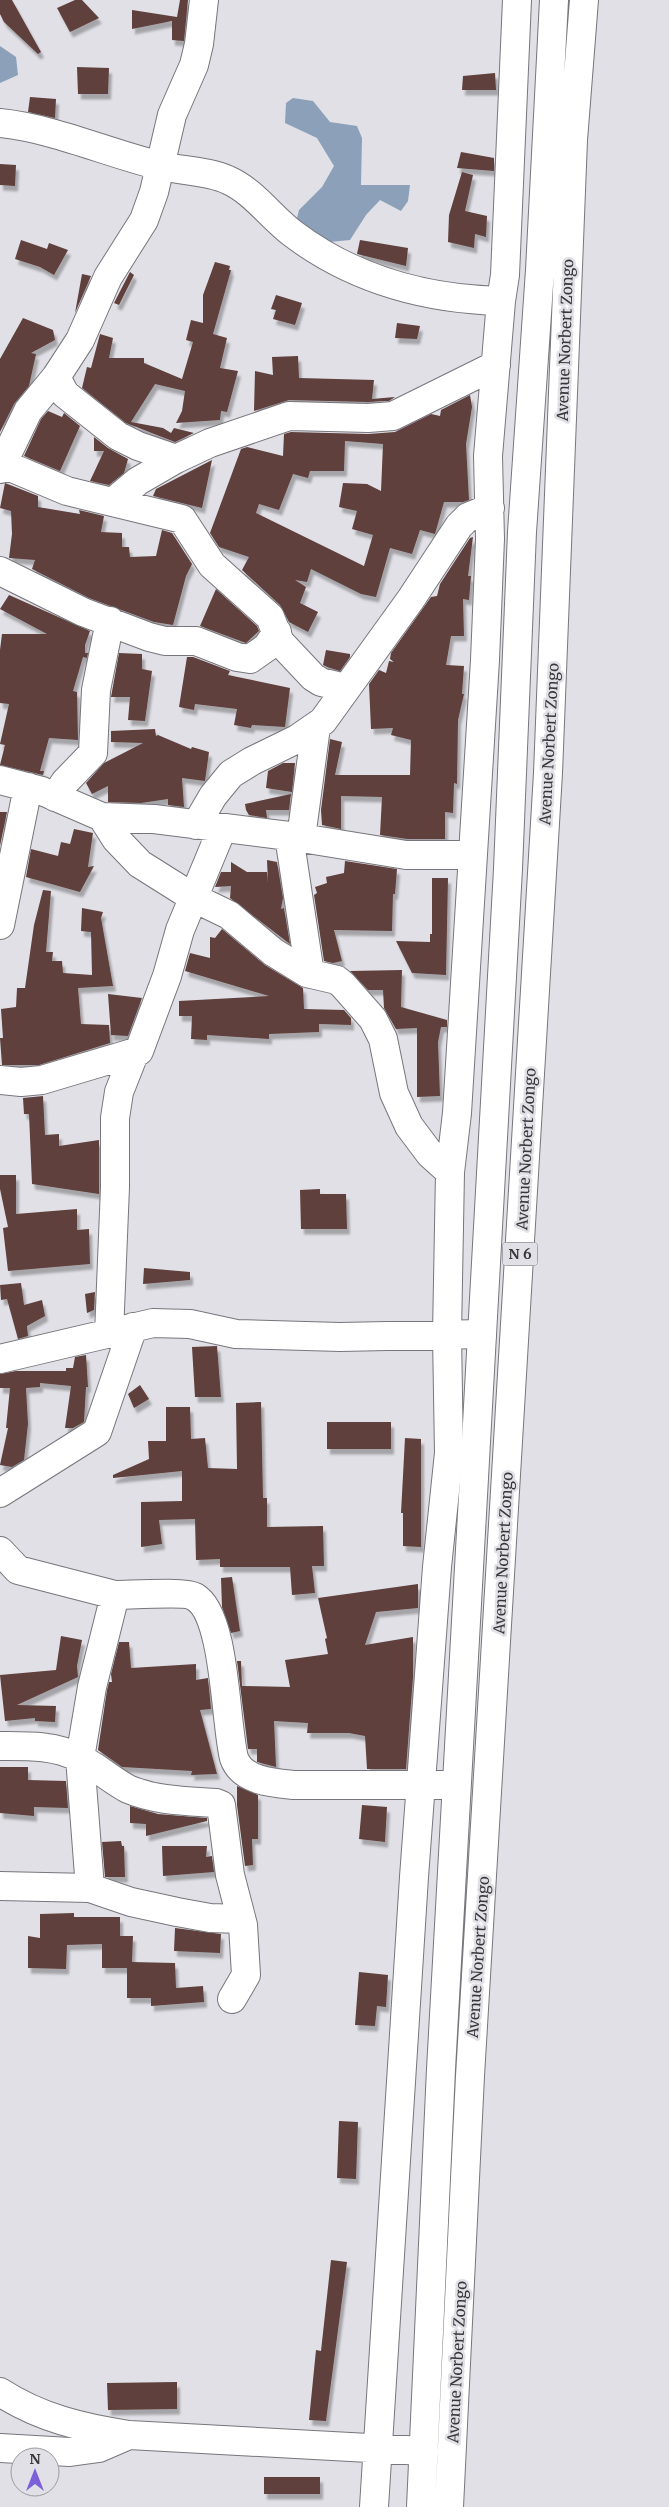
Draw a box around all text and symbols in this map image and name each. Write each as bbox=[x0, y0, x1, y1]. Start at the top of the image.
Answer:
street label: Avenue Norbert Zongo bbox=[553, 258, 577, 422]
street label: Avenue Norbert Zongo bbox=[535, 662, 563, 826]
street label: Avenue Norbert Zongo bbox=[512, 1067, 540, 1231]
road number: N 6 bbox=[502, 1242, 538, 1266]
street label: Avenue Norbert Zongo bbox=[489, 1471, 517, 1635]
street label: Avenue Norbert Zongo bbox=[463, 1875, 493, 2040]
street label: Avenue Norbert Zongo bbox=[443, 2280, 471, 2444]
north arrow bbox=[10, 2447, 60, 2497]
text: N bbox=[29, 2450, 41, 2468]

